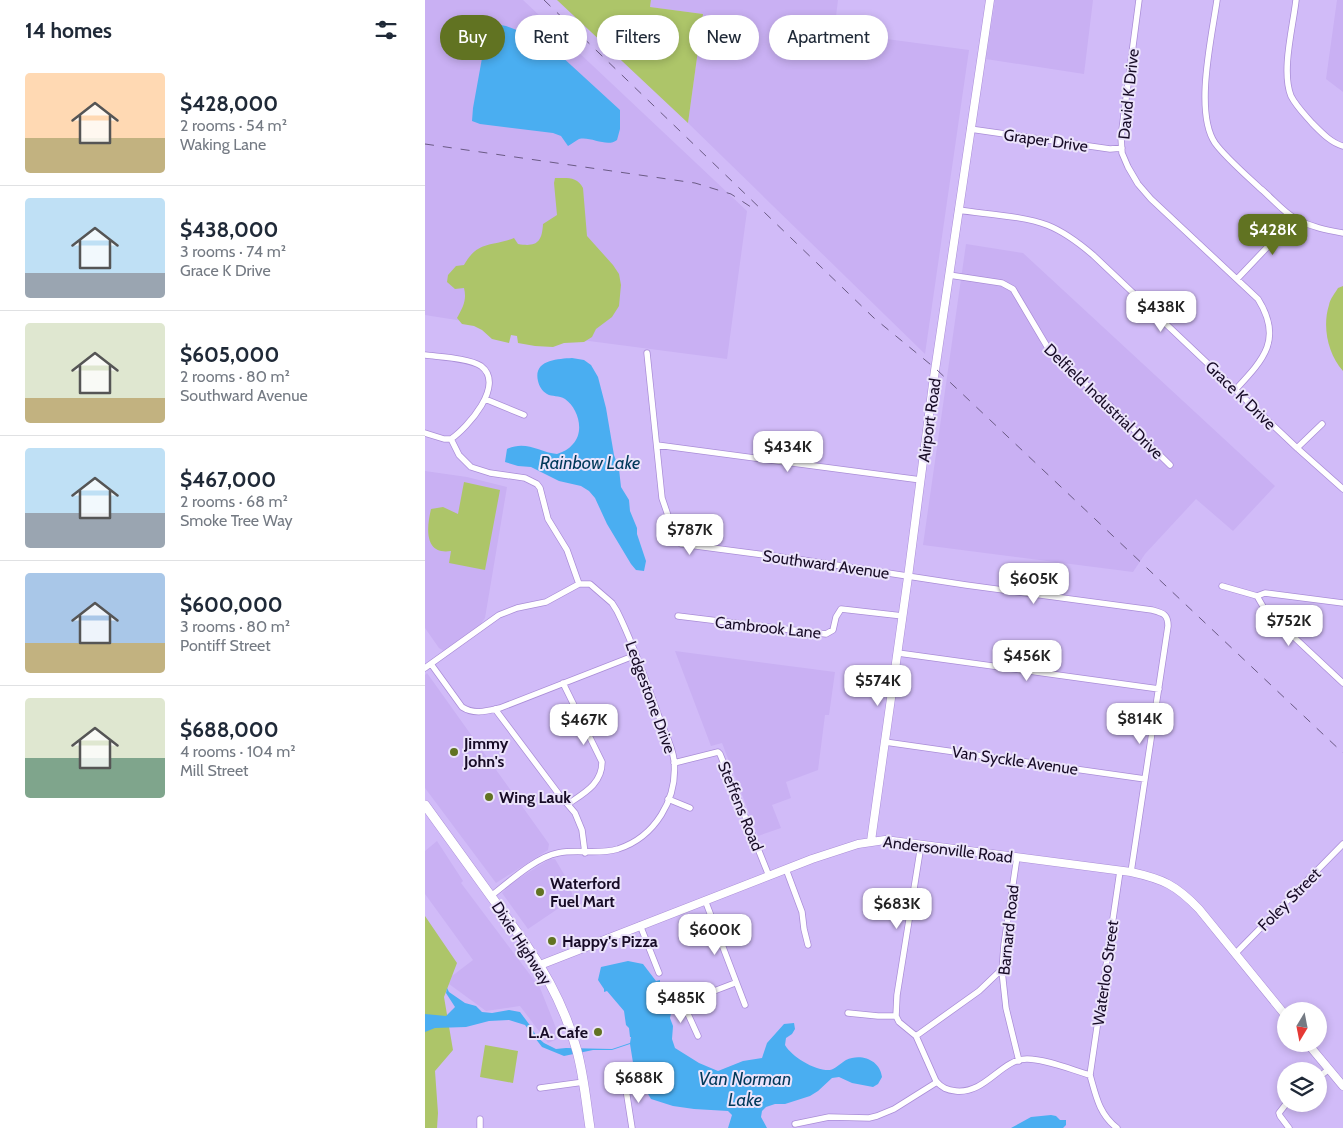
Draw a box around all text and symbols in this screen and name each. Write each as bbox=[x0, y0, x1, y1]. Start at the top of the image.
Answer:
chip: Buy bbox=[440, 15, 505, 60]
chip: Rent bbox=[515, 15, 587, 60]
chip: Filters bbox=[597, 15, 679, 60]
chip: New bbox=[689, 15, 759, 60]
chip: Apartment bbox=[769, 15, 888, 60]
icon: filters bbox=[372, 16, 400, 44]
text: 14 homes bbox=[25, 18, 112, 43]
street label: David K Drive bbox=[1114, 48, 1143, 140]
text: $428,000 bbox=[180, 91, 278, 116]
icon: home bbox=[65, 93, 125, 153]
text: 2 rooms · 54 m² bbox=[180, 116, 287, 135]
street label: Graper Drive bbox=[1003, 125, 1089, 156]
text: Waking Lane bbox=[180, 135, 266, 154]
pin: $428K bbox=[1238, 214, 1308, 256]
text: $438,000 bbox=[180, 217, 278, 242]
icon: home bbox=[65, 218, 125, 278]
text: $428K bbox=[1249, 220, 1297, 239]
text: 3 rooms · 74 m² bbox=[180, 242, 286, 261]
text: Grace K Drive bbox=[180, 261, 271, 280]
pin: $438K bbox=[1126, 290, 1196, 333]
text: $438K bbox=[1137, 297, 1185, 316]
street label: Delfield Industrial Drive bbox=[1040, 340, 1167, 463]
text: $605,000 bbox=[180, 342, 279, 367]
icon: home bbox=[65, 343, 125, 403]
street label: Grace K Drive bbox=[1201, 357, 1280, 434]
text: 2 rooms · 80 m² bbox=[180, 367, 290, 386]
street label: Airport Road bbox=[914, 377, 945, 463]
text: Southward Avenue bbox=[180, 386, 308, 405]
pin: $434K bbox=[753, 430, 823, 473]
text: $434K bbox=[764, 437, 812, 456]
water label: Rainbow Lake bbox=[540, 452, 640, 474]
text: $467,000 bbox=[180, 467, 276, 492]
icon: home bbox=[65, 468, 125, 528]
text: 2 rooms · 68 m² bbox=[180, 492, 288, 511]
text: Smoke Tree Way bbox=[180, 511, 293, 530]
pin: $787K bbox=[655, 514, 725, 556]
text: $787K bbox=[667, 520, 713, 539]
street label: Southward Avenue bbox=[761, 546, 891, 583]
pin: $605K bbox=[999, 562, 1069, 605]
text: $605K bbox=[1010, 569, 1058, 588]
text: $600,000 bbox=[180, 592, 283, 617]
icon: home bbox=[65, 593, 125, 653]
pin: $752K bbox=[1254, 604, 1324, 647]
text: $752K bbox=[1267, 611, 1311, 630]
street label: Cambrook Lane bbox=[714, 612, 822, 643]
text: 3 rooms · 80 m² bbox=[180, 617, 290, 636]
text: Pontiff Street bbox=[180, 636, 271, 655]
street label: Ledgestone Drive bbox=[621, 638, 680, 756]
pin: $456K bbox=[992, 640, 1062, 682]
text: $456K bbox=[1004, 646, 1050, 665]
pin: $574K bbox=[843, 664, 913, 707]
text: $574K bbox=[855, 671, 901, 690]
pin: $814K bbox=[1105, 702, 1175, 745]
pin: $467K bbox=[549, 704, 619, 746]
text: $814K bbox=[1118, 709, 1162, 728]
text: $467K bbox=[561, 710, 607, 729]
text: $688,000 bbox=[180, 717, 279, 742]
icon: home bbox=[65, 718, 125, 778]
place label: Jimmy John's bbox=[463, 734, 509, 771]
text: 4 rooms · 104 m² bbox=[180, 742, 296, 761]
street label: Van Syckle Avenue bbox=[951, 742, 1079, 779]
marker: Jimmy John's bbox=[448, 746, 460, 758]
street label: Steffens Road bbox=[714, 759, 767, 854]
text: Mill Street bbox=[180, 761, 249, 780]
place label: Wing Lauk bbox=[499, 788, 571, 807]
marker: Wing Lauk bbox=[483, 791, 495, 803]
street label: Andersonville Road bbox=[882, 832, 1014, 867]
street label: Foley Street bbox=[1254, 864, 1325, 935]
place label: Waterford Fuel Mart bbox=[550, 874, 620, 911]
street label: Barnard Road bbox=[994, 884, 1023, 976]
marker: Waterford Fuel Mart bbox=[534, 886, 546, 898]
pin: $683K bbox=[862, 888, 932, 930]
text: $683K bbox=[874, 894, 920, 913]
street label: Dixie Highway bbox=[488, 898, 556, 989]
pin: $600K bbox=[680, 914, 750, 956]
street label: Waterloo Street bbox=[1089, 918, 1122, 1027]
text: $600K bbox=[690, 920, 740, 939]
place label: Happy's Pizza bbox=[562, 932, 658, 951]
marker: Happy's Pizza bbox=[546, 935, 558, 947]
pin: $485K bbox=[646, 982, 716, 1024]
text: $485K bbox=[657, 988, 705, 1007]
north arrow bbox=[1277, 1002, 1327, 1052]
map controls bbox=[1277, 1002, 1327, 1112]
place label: L.A. Cafe bbox=[528, 1023, 588, 1042]
marker: L.A. Cafe bbox=[592, 1026, 604, 1038]
pin: $688K bbox=[604, 1062, 674, 1104]
button: layers bbox=[1277, 1062, 1327, 1112]
text: $688K bbox=[615, 1068, 663, 1087]
water label: Van Norman Lake bbox=[699, 1068, 791, 1111]

